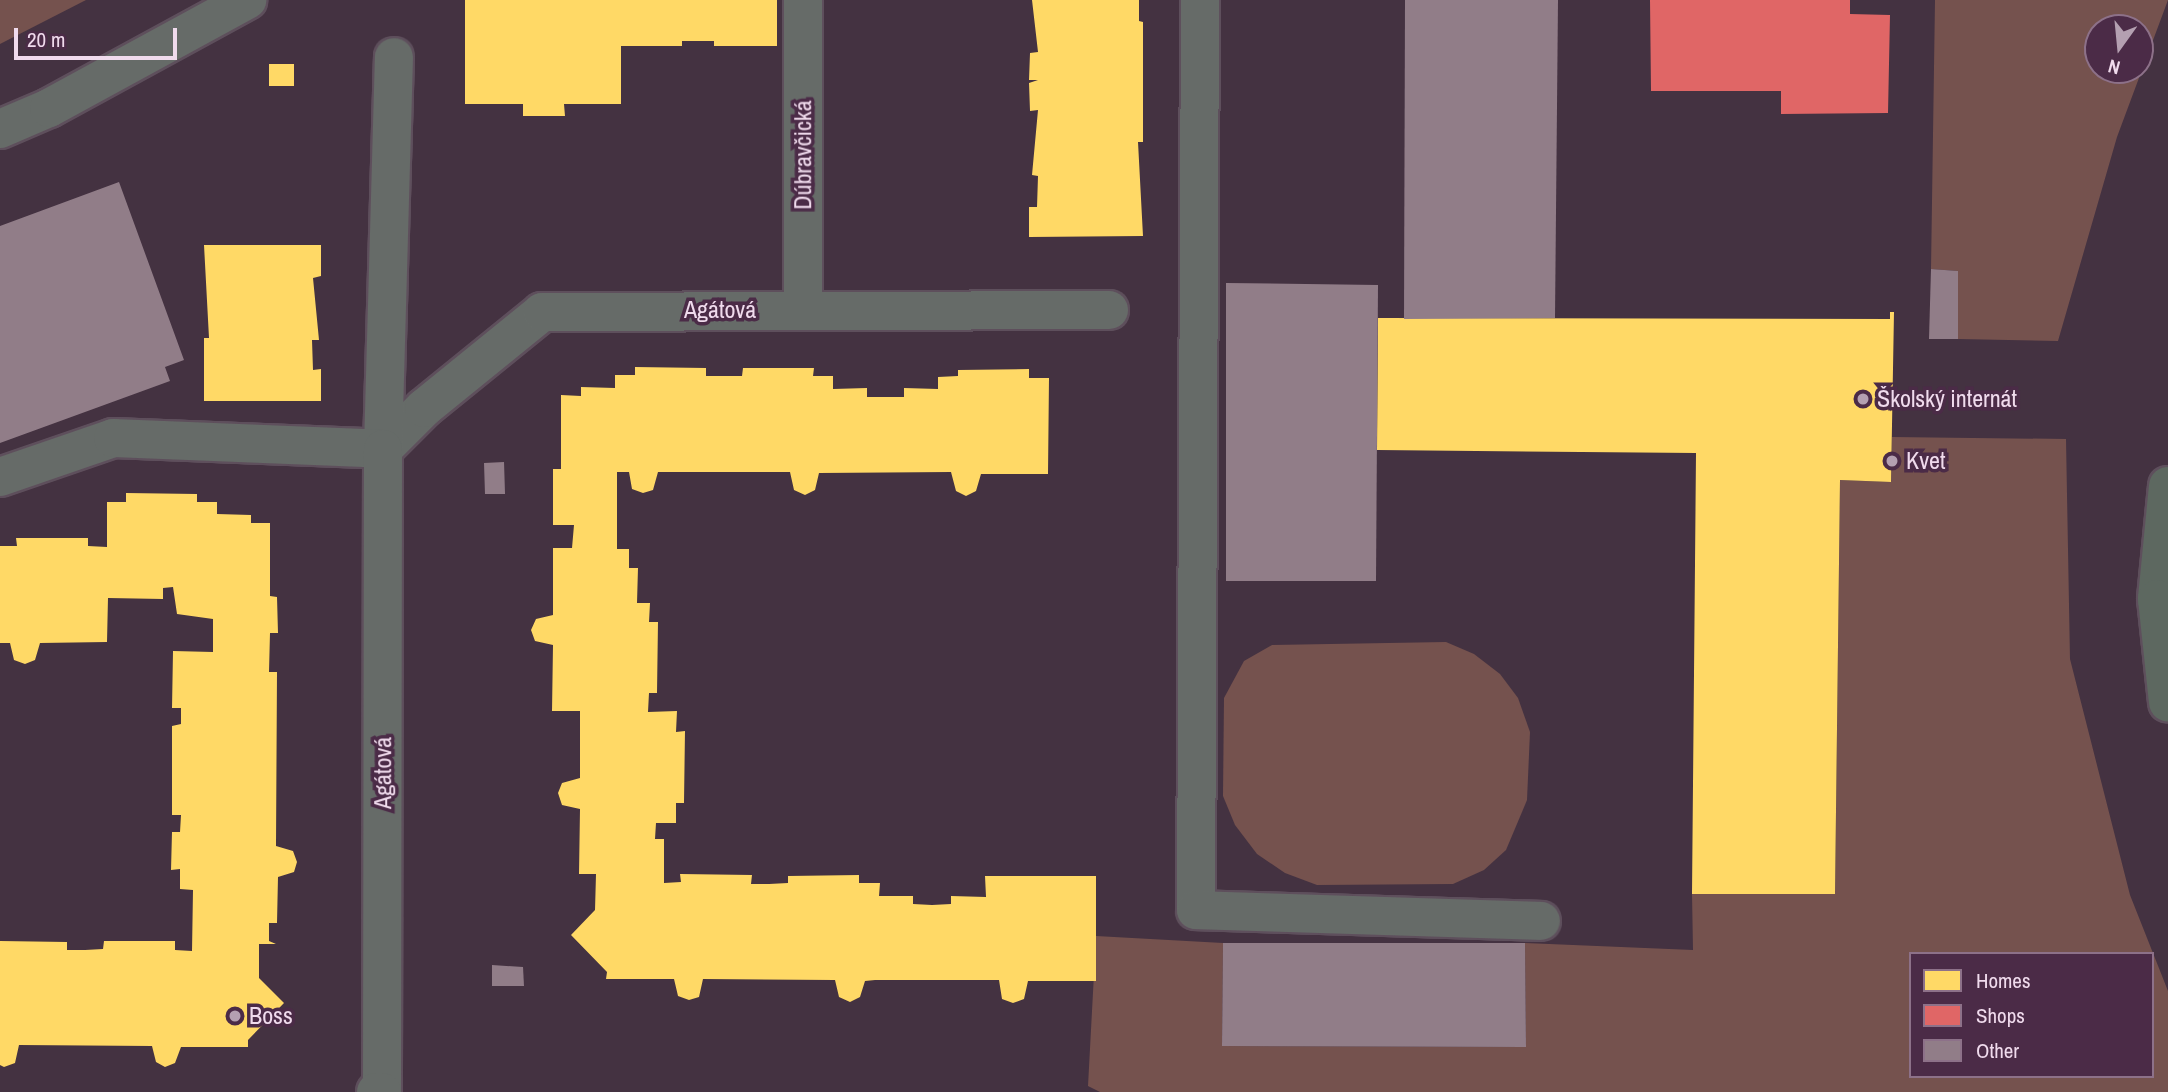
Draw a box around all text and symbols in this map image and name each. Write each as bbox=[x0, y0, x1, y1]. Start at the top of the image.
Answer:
scale bar bbox=[18, 14, 180, 58]
north arrow bbox=[2084, 14, 2154, 84]
text: 20 m bbox=[27, 25, 65, 54]
text: N bbox=[2105, 53, 2123, 81]
street label: Dúbravčická bbox=[789, 100, 817, 210]
street label: Agátová bbox=[684, 296, 756, 324]
place label: Školský internát bbox=[1877, 385, 2017, 413]
marker: Školský internát bbox=[1855, 391, 1871, 407]
place label: Kvet bbox=[1906, 447, 1945, 475]
marker: Kvet bbox=[1884, 453, 1900, 469]
street label: Agátová bbox=[369, 737, 397, 809]
legend bbox=[1909, 952, 2154, 1078]
text: Homes bbox=[1976, 966, 2031, 995]
text: Shops bbox=[1976, 1001, 2025, 1030]
place label: Boss bbox=[249, 1002, 293, 1030]
marker: Boss bbox=[227, 1008, 243, 1024]
text: Other bbox=[1976, 1036, 2019, 1065]

